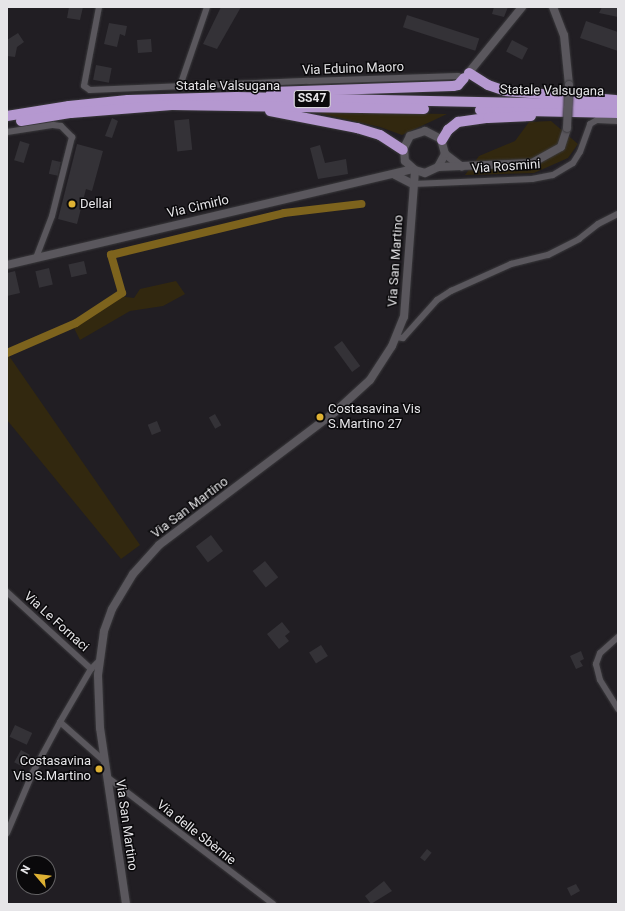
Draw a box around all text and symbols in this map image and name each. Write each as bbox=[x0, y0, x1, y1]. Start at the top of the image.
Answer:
street label: Via Eduino Maoro bbox=[302, 59, 404, 79]
street label: Statale Valsugana bbox=[176, 78, 280, 94]
street label: Statale Valsugana bbox=[500, 82, 604, 100]
road number: SS47 bbox=[293, 89, 331, 109]
street label: Via Rosmini bbox=[471, 157, 541, 177]
street label: Via Cimirlo bbox=[166, 192, 230, 222]
place label: Dellai bbox=[80, 196, 112, 212]
marker: Dellai bbox=[67, 199, 77, 209]
street label: Via San Martino bbox=[385, 215, 407, 307]
place label: Costasavina Vis S.Martino 27 bbox=[328, 402, 421, 433]
marker: Costasavina Vis S.Martino 27 bbox=[315, 412, 325, 422]
street label: Via San Martino bbox=[149, 474, 231, 542]
street label: Via Le Fornaci bbox=[20, 589, 92, 655]
place label: Costasavina Vis S.Martino bbox=[13, 754, 91, 785]
marker: Costasavina Vis S.Martino bbox=[94, 764, 104, 774]
street label: Via San Martino bbox=[112, 778, 140, 872]
street label: Via delle Sbèrnie bbox=[153, 797, 239, 869]
north arrow bbox=[16, 855, 56, 895]
text: N bbox=[18, 863, 33, 876]

